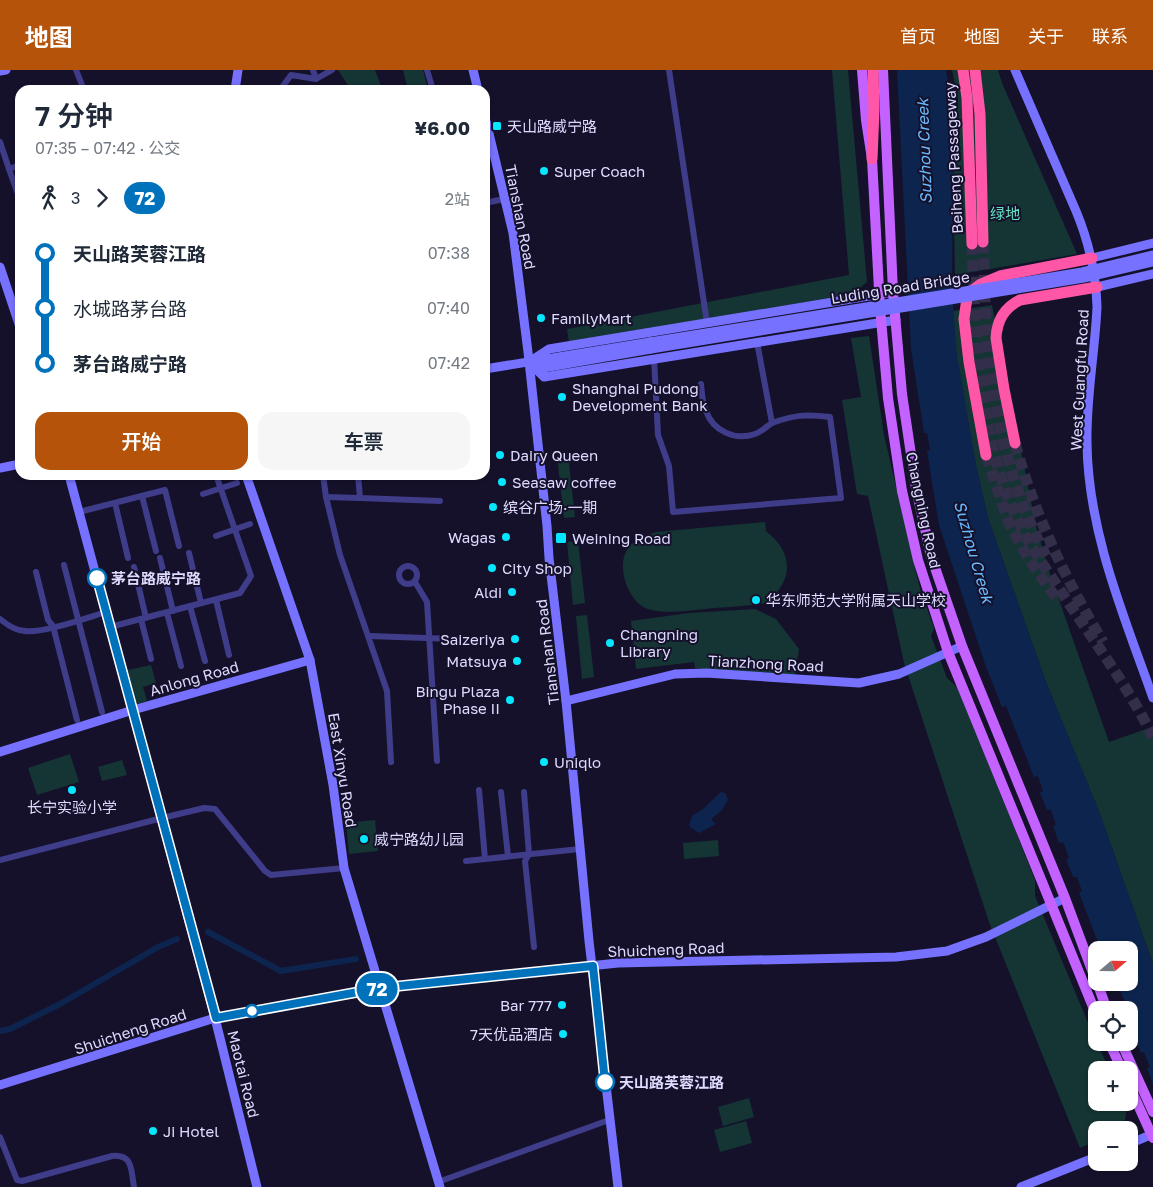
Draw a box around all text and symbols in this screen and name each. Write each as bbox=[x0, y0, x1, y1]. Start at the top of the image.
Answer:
text: 地图 bbox=[25, 22, 73, 51]
text: 首页 bbox=[900, 25, 936, 47]
text: 地图 bbox=[964, 25, 1000, 47]
text: 关于 bbox=[1028, 25, 1064, 47]
text: 联系 bbox=[1092, 25, 1128, 47]
street label: Beiheng Passageway bbox=[940, 81, 966, 234]
water label: Suzhou Creek bbox=[912, 96, 936, 204]
text: 7 分钟 bbox=[35, 99, 113, 132]
text: ¥6.00 bbox=[415, 116, 470, 139]
place label: 天山路威宁路 bbox=[507, 117, 597, 135]
marker: 天山路威宁路 bbox=[491, 120, 503, 132]
text: 07:35 – 07:42 · 公交 bbox=[35, 138, 180, 158]
place label: Super Coach bbox=[554, 162, 645, 180]
street label: Tianshan Road bbox=[502, 163, 540, 271]
marker: Super Coach bbox=[538, 165, 550, 177]
icon: walk bbox=[35, 184, 63, 212]
icon: forward bbox=[88, 184, 116, 212]
text: 72 bbox=[134, 187, 155, 209]
text: 3 bbox=[71, 188, 80, 208]
text: 2站 bbox=[445, 189, 470, 209]
park label: 绿地 bbox=[990, 204, 1020, 222]
text: 天山路芙蓉江路 bbox=[73, 242, 206, 265]
text: 07:38 bbox=[428, 243, 470, 263]
street label: Luding Road Bridge bbox=[829, 267, 971, 307]
text: 水城路茅台路 bbox=[73, 297, 187, 320]
text: 07:40 bbox=[427, 298, 470, 318]
place label: FamilyMart bbox=[551, 309, 632, 327]
street label: West Guangfu Road bbox=[1066, 309, 1092, 451]
marker: FamilyMart bbox=[535, 312, 547, 324]
text: 茅台路威宁路 bbox=[73, 352, 187, 375]
text: 07:42 bbox=[428, 353, 470, 373]
place label: Shanghai Pudong Development Bank bbox=[572, 379, 708, 414]
marker: Shanghai Pudong Development Bank bbox=[556, 391, 568, 403]
button: 开始 bbox=[35, 412, 248, 470]
button: 车票 bbox=[258, 412, 470, 470]
place label: Dairy Queen bbox=[510, 446, 598, 464]
marker: Dairy Queen bbox=[494, 449, 506, 461]
street label: Changning Road bbox=[903, 450, 945, 570]
place label: Seasaw coffee bbox=[512, 473, 617, 491]
marker: Seasaw coffee bbox=[496, 476, 508, 488]
place label: 缤谷广场·一期 bbox=[503, 498, 598, 516]
water label: Suzhou Creek bbox=[950, 498, 999, 607]
marker: 缤谷广场·一期 bbox=[487, 501, 499, 513]
place label: Wagas bbox=[448, 528, 496, 546]
place label: Weining Road bbox=[572, 529, 671, 547]
marker: Wagas bbox=[500, 531, 512, 543]
marker: Weining Road bbox=[554, 531, 568, 545]
place label: City Shop bbox=[502, 559, 572, 577]
marker: City Shop bbox=[486, 562, 498, 574]
marker: 茅台路威宁路 bbox=[87, 568, 107, 588]
place label: 茅台路威宁路 bbox=[111, 569, 201, 587]
place label: Aldi bbox=[474, 583, 502, 601]
marker: Aldi bbox=[506, 586, 518, 598]
place label: 华东师范大学附属天山学校 bbox=[766, 591, 946, 609]
marker: 华东师范大学附属天山学校 bbox=[750, 594, 762, 606]
street label: Tianshan Road bbox=[532, 598, 562, 706]
place label: Changning Library bbox=[620, 625, 698, 660]
place label: Saizeriya bbox=[440, 630, 505, 648]
marker: Saizeriya bbox=[509, 633, 521, 645]
marker: Changning Library bbox=[604, 637, 616, 649]
street label: Tianzhong Road bbox=[708, 651, 824, 675]
place label: Matsuya bbox=[446, 652, 507, 670]
marker: Matsuya bbox=[511, 655, 523, 667]
street label: Anlong Road bbox=[147, 657, 241, 699]
place label: Bingu Plaza Phase II bbox=[415, 682, 500, 717]
marker: Bingu Plaza Phase II bbox=[504, 694, 516, 706]
street label: East Xinyu Road bbox=[325, 711, 361, 829]
place label: Uniqlo bbox=[554, 753, 601, 771]
marker: Uniqlo bbox=[538, 756, 550, 768]
marker: 长宁实验小学 bbox=[66, 784, 78, 796]
place label: 长宁实验小学 bbox=[27, 798, 117, 816]
place label: 威宁路幼儿园 bbox=[374, 830, 464, 848]
marker: 威宁路幼儿园 bbox=[358, 833, 370, 845]
street label: Shuicheng Road bbox=[607, 938, 725, 960]
north arrow bbox=[1088, 941, 1138, 991]
map controls bbox=[1088, 941, 1138, 1171]
line badge: 72 bbox=[354, 973, 400, 1005]
text: 72 bbox=[367, 978, 387, 1000]
place label: Bar 777 bbox=[500, 996, 552, 1014]
marker: Bar 777 bbox=[556, 999, 568, 1011]
button: locate bbox=[1088, 1001, 1138, 1051]
street label: Shuicheng Road bbox=[72, 1004, 188, 1058]
unlabelled marker bbox=[245, 1004, 259, 1018]
place label: 7天优品酒店 bbox=[470, 1025, 553, 1043]
street label: Maotai Road bbox=[224, 1028, 264, 1120]
marker: 7天优品酒店 bbox=[557, 1028, 569, 1040]
button: + bbox=[1088, 1061, 1138, 1111]
marker: 天山路芙蓉江路 bbox=[595, 1072, 615, 1092]
place label: 天山路芙蓉江路 bbox=[619, 1073, 724, 1091]
button: − bbox=[1088, 1121, 1138, 1171]
place label: Ji Hotel bbox=[163, 1122, 219, 1140]
marker: Ji Hotel bbox=[147, 1125, 159, 1137]

